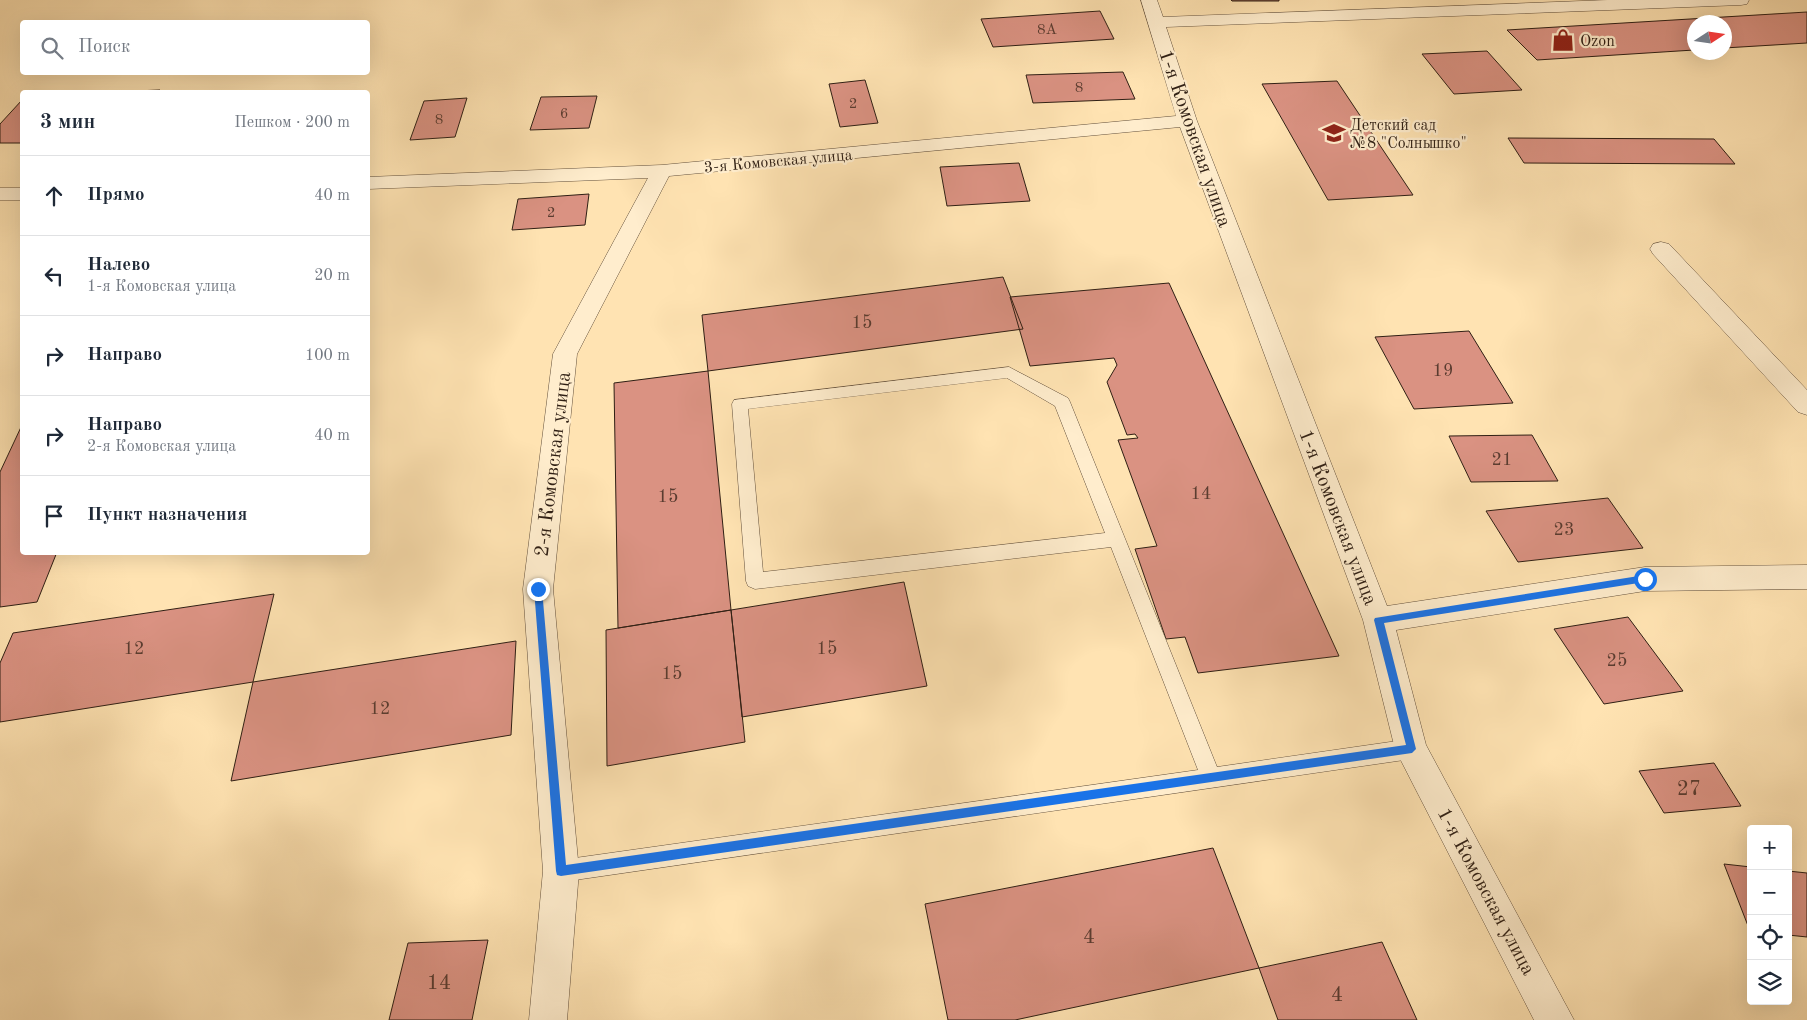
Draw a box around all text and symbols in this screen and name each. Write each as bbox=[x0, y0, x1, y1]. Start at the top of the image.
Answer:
north arrow bbox=[1687, 15, 1732, 60]
search box bbox=[20, 20, 370, 75]
house number: 8А bbox=[1037, 23, 1058, 38]
shop icon: Ozon bbox=[1550, 27, 1576, 53]
icon: search bbox=[38, 34, 66, 62]
place label: Ozon bbox=[1580, 34, 1615, 50]
text: Поиск bbox=[78, 38, 130, 57]
street label: 1-я Комовская улица bbox=[1154, 47, 1234, 230]
house number: 8 bbox=[1075, 81, 1083, 96]
house number: 2 bbox=[849, 97, 857, 112]
house number: 6 bbox=[560, 107, 568, 122]
text: 3 мин bbox=[40, 112, 95, 133]
house number: 8 bbox=[435, 113, 443, 128]
text: Пешком · 200 m bbox=[234, 115, 350, 131]
place label: Детский сад №8 "Солнышко" bbox=[1350, 118, 1467, 152]
school or university icon: Детский сад №8 "Солнышко" bbox=[1321, 120, 1347, 146]
street label: 3-я Комовская улица bbox=[703, 148, 853, 176]
icon: ahead bbox=[40, 182, 68, 210]
text: Прямо bbox=[87, 186, 145, 205]
text: 40 m bbox=[314, 188, 350, 204]
house number: 2 bbox=[547, 206, 555, 221]
text: Налево bbox=[87, 256, 150, 275]
icon: left bbox=[40, 262, 68, 290]
text: 20 m bbox=[314, 268, 350, 284]
text: 1-я Комовская улица bbox=[87, 279, 236, 295]
house number: 15 bbox=[852, 314, 872, 332]
icon: right bbox=[40, 342, 68, 370]
text: Направо bbox=[87, 346, 162, 365]
text: 100 m bbox=[305, 348, 350, 364]
house number: 19 bbox=[1433, 362, 1453, 380]
street label: 2-я Комовская улица bbox=[533, 370, 575, 558]
text: Направо bbox=[87, 416, 162, 435]
icon: right bbox=[40, 422, 68, 450]
street label: 1-я Комовская улица bbox=[1294, 427, 1380, 608]
text: 40 m bbox=[314, 428, 350, 444]
text: 2-я Комовская улица bbox=[87, 439, 236, 455]
house number: 21 bbox=[1492, 451, 1512, 469]
house number: 14 bbox=[1191, 485, 1211, 503]
house number: 15 bbox=[658, 488, 678, 506]
icon: arrive bbox=[40, 502, 68, 530]
text: Пункт назначения bbox=[87, 506, 247, 525]
house number: 23 bbox=[1554, 521, 1574, 539]
route start bbox=[1634, 568, 1657, 591]
route end bbox=[527, 578, 550, 601]
house number: 12 bbox=[124, 640, 144, 658]
house number: 15 bbox=[817, 640, 837, 658]
house number: 25 bbox=[1607, 652, 1627, 670]
house number: 15 bbox=[662, 665, 682, 683]
house number: 12 bbox=[370, 700, 390, 718]
house number: 27 bbox=[1677, 779, 1701, 800]
street label: 1-я Комовская улица bbox=[1433, 805, 1538, 979]
map controls bbox=[1747, 825, 1792, 1005]
button: + bbox=[1747, 825, 1792, 870]
button: − bbox=[1747, 870, 1792, 915]
button: locate bbox=[1747, 915, 1792, 960]
house number: 4 bbox=[1083, 927, 1095, 948]
button: layers bbox=[1747, 960, 1792, 1005]
house number: 14 bbox=[427, 973, 451, 994]
house number: 4 bbox=[1331, 985, 1343, 1006]

